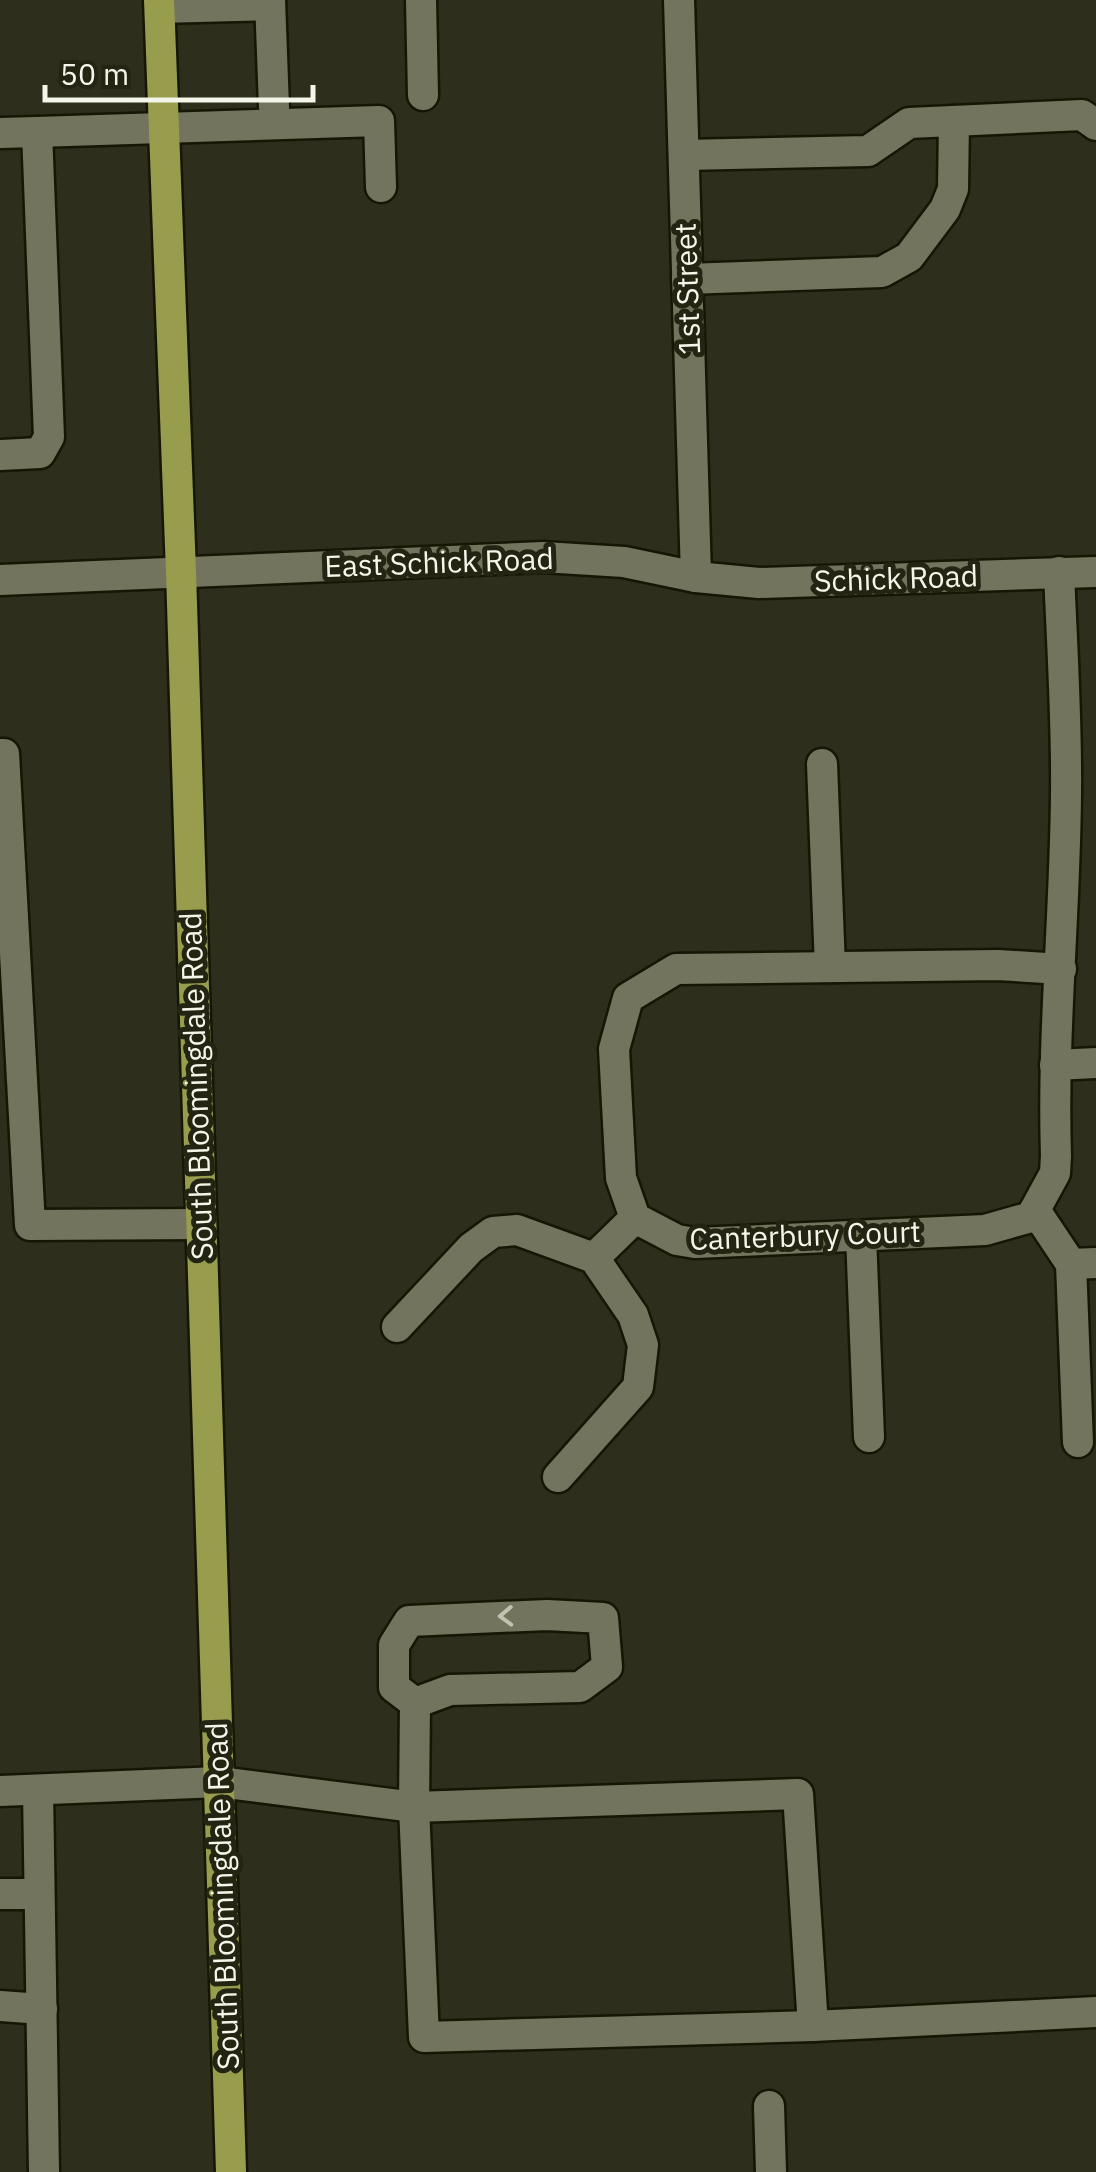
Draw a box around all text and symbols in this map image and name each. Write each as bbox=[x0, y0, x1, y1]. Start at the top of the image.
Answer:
scale bar bbox=[45, 40, 312, 102]
text: 50 m bbox=[60, 54, 129, 93]
street label: 1st Street bbox=[665, 222, 708, 356]
street label: East Schick Road bbox=[324, 538, 554, 585]
street label: Schick Road bbox=[813, 555, 979, 600]
street label: South Bloomingdale Road bbox=[170, 912, 221, 1261]
street label: Canterbury Court bbox=[689, 1211, 921, 1258]
one-way arrow bbox=[497, 1606, 513, 1627]
street label: South Bloomingdale Road bbox=[196, 1722, 247, 2071]

